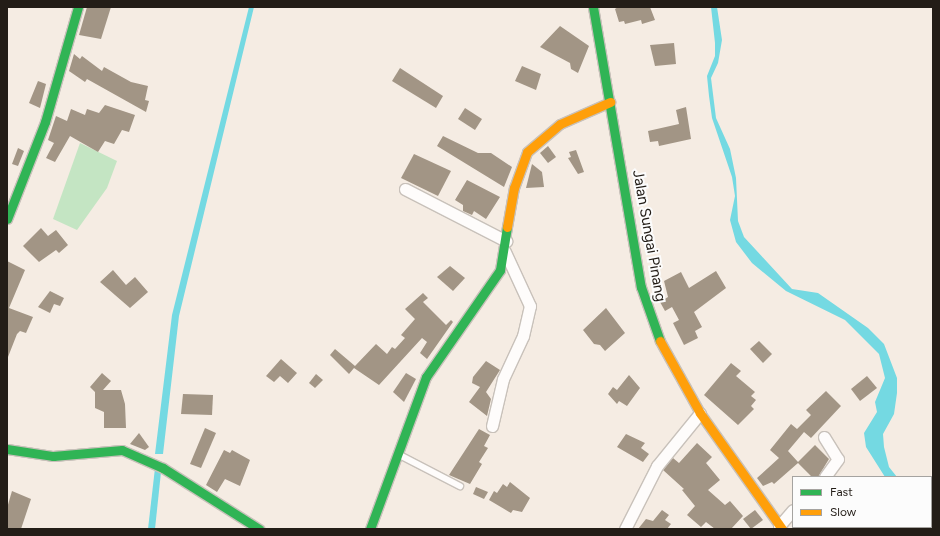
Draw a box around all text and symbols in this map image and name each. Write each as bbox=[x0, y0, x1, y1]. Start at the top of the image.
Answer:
street label: Jalan Sungai Pinang bbox=[629, 169, 669, 303]
legend bbox=[792, 476, 932, 528]
text: Fast bbox=[830, 485, 853, 499]
text: Slow bbox=[830, 505, 856, 519]

